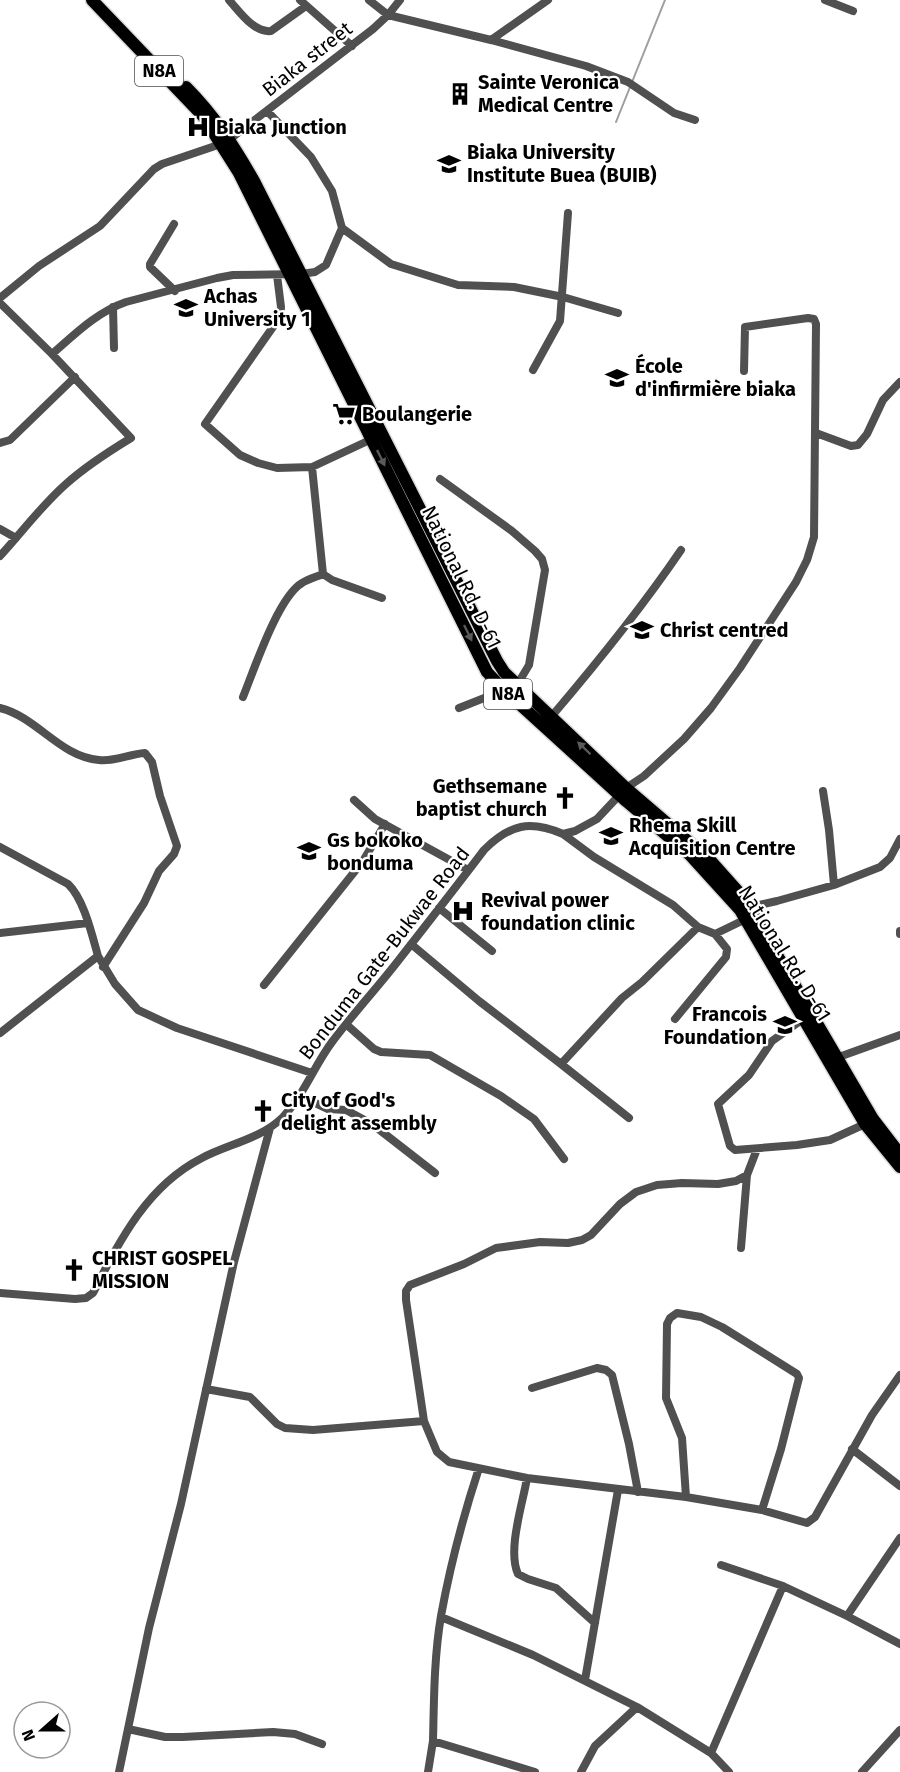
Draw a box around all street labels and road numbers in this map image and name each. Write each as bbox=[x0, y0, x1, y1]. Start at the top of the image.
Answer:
street label: Biaka street bbox=[257, 16, 357, 102]
road number: N8A bbox=[135, 56, 183, 86]
street label: National Rd. D-61 bbox=[417, 502, 507, 652]
road number: N8A bbox=[484, 679, 532, 709]
street label: Bonduma Gate-Bukwae Road bbox=[294, 842, 474, 1064]
street label: National Rd. D-61 bbox=[734, 881, 836, 1025]

